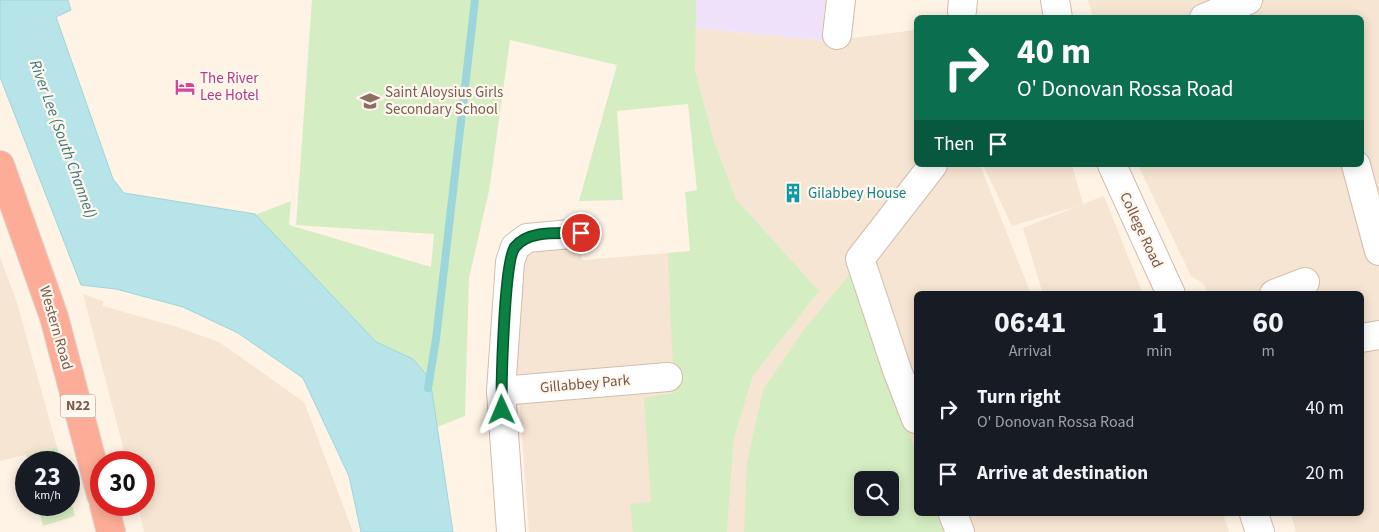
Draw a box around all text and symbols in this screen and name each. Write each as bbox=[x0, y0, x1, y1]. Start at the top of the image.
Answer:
text: 40 m bbox=[1017, 27, 1091, 77]
icon: right bbox=[934, 35, 999, 100]
water label: River Lee (South Channel) bbox=[24, 57, 102, 221]
place label: The River Lee Hotel bbox=[200, 68, 259, 106]
text: O' Donovan Rossa Road bbox=[1017, 73, 1234, 105]
hotel icon: The River Lee Hotel bbox=[174, 76, 196, 98]
place label: Saint Aloysius Girls Secondary School bbox=[385, 82, 503, 120]
school or university icon: Saint Aloysius Girls Secondary School bbox=[359, 90, 381, 112]
icon: arrive bbox=[984, 130, 1012, 158]
text: Then bbox=[934, 131, 974, 158]
building icon: Gilabbey House bbox=[782, 182, 804, 204]
place label: Gilabbey House bbox=[808, 183, 906, 204]
street label: College Road bbox=[1114, 189, 1168, 271]
pin bbox=[560, 212, 602, 254]
icon: arrive bbox=[567, 219, 595, 247]
street label: Western Road bbox=[34, 284, 78, 372]
text: 06:41 bbox=[994, 301, 1066, 344]
text: 1 bbox=[1151, 301, 1167, 344]
text: 60 bbox=[1252, 301, 1284, 344]
text: Arrival bbox=[1009, 340, 1052, 362]
text: min bbox=[1146, 340, 1172, 362]
text: m bbox=[1261, 340, 1275, 362]
street label: Gillabbey Park bbox=[539, 370, 631, 398]
position arrow bbox=[475, 383, 527, 435]
text: Turn right bbox=[977, 384, 1061, 411]
road number: N22 bbox=[60, 394, 96, 418]
icon: right bbox=[934, 395, 962, 423]
text: 40 m bbox=[1306, 395, 1344, 422]
text: O' Donovan Rossa Road bbox=[977, 411, 1134, 433]
speed limit sign: 30 bbox=[90, 451, 155, 516]
text: 23 bbox=[34, 459, 61, 495]
icon: arrive bbox=[934, 460, 962, 488]
text: Arrive at destination bbox=[977, 460, 1148, 487]
text: 20 m bbox=[1306, 460, 1344, 487]
map controls bbox=[854, 471, 899, 516]
button: search bbox=[854, 471, 899, 516]
text: km/h bbox=[34, 487, 61, 504]

